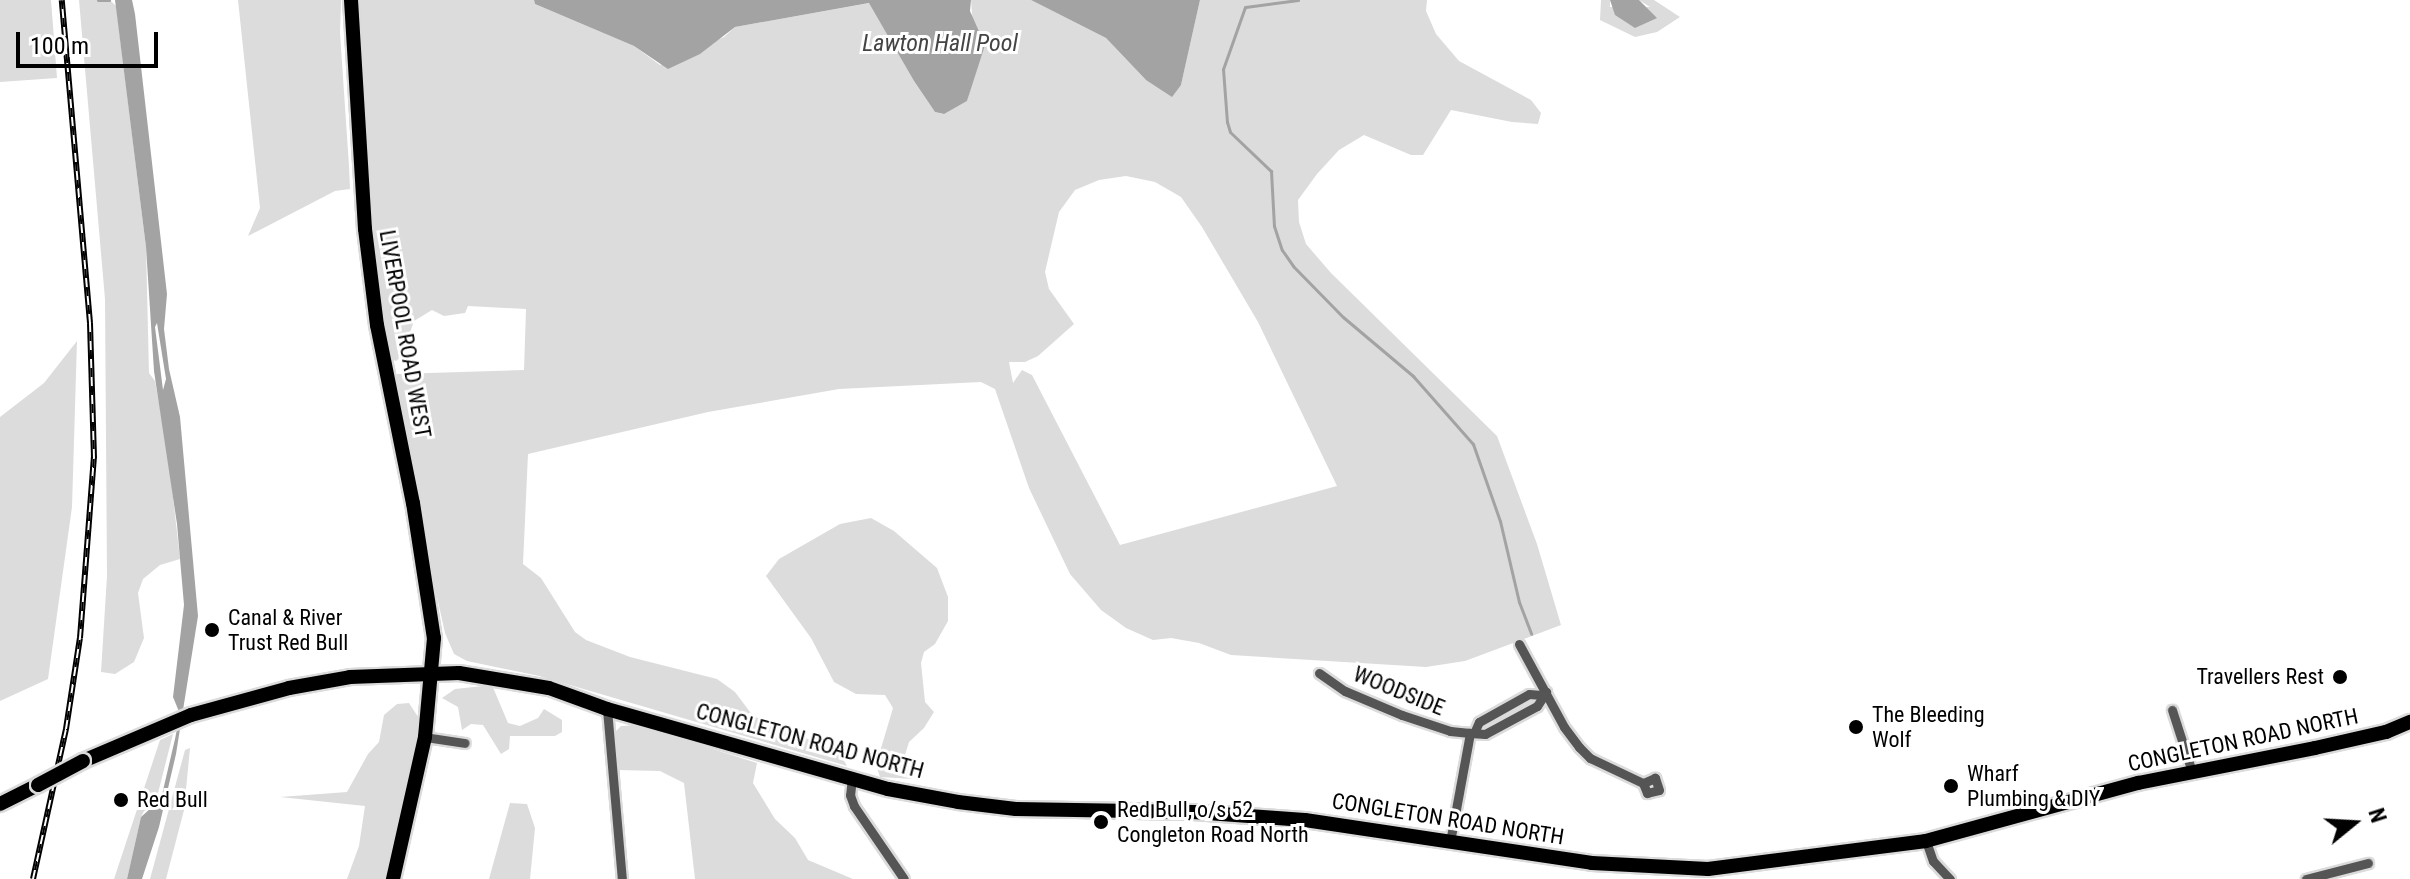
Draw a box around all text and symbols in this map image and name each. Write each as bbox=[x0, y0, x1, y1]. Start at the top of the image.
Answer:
scale bar bbox=[20, 16, 162, 66]
water label: Lawton Hall Pool bbox=[862, 30, 1018, 58]
text: 100 m bbox=[30, 32, 89, 60]
street label: LIVERPOOL ROAD WEST bbox=[374, 228, 436, 440]
place label: Canal & River Trust Red Bull bbox=[228, 604, 348, 656]
marker: Canal & River Trust Red Bull bbox=[203, 621, 221, 639]
street label: WOODSIDE bbox=[1349, 661, 1449, 721]
place label: Travellers Rest bbox=[2196, 664, 2324, 690]
marker: Travellers Rest bbox=[2331, 668, 2349, 686]
street label: CONGLETON ROAD NORTH bbox=[693, 698, 927, 784]
place label: The Bleeding Wolf bbox=[1872, 701, 1985, 752]
street label: CONGLETON ROAD NORTH bbox=[2125, 703, 2361, 777]
marker: The Bleeding Wolf bbox=[1847, 718, 1865, 736]
place label: Wharf Plumbing & DIY bbox=[1967, 760, 2100, 812]
marker: Wharf Plumbing & DIY bbox=[1942, 777, 1960, 795]
north arrow bbox=[2314, 783, 2394, 863]
place label: Red Bull bbox=[137, 787, 208, 813]
street label: CONGLETON ROAD NORTH bbox=[1330, 788, 1566, 850]
marker: Red Bull bbox=[112, 791, 130, 809]
place label: Red Bull, o/s 52 Congleton Road North bbox=[1117, 796, 1309, 848]
text: N bbox=[2363, 805, 2391, 826]
marker: Red Bull, o/s 52 Congleton Road North bbox=[1092, 813, 1110, 831]

